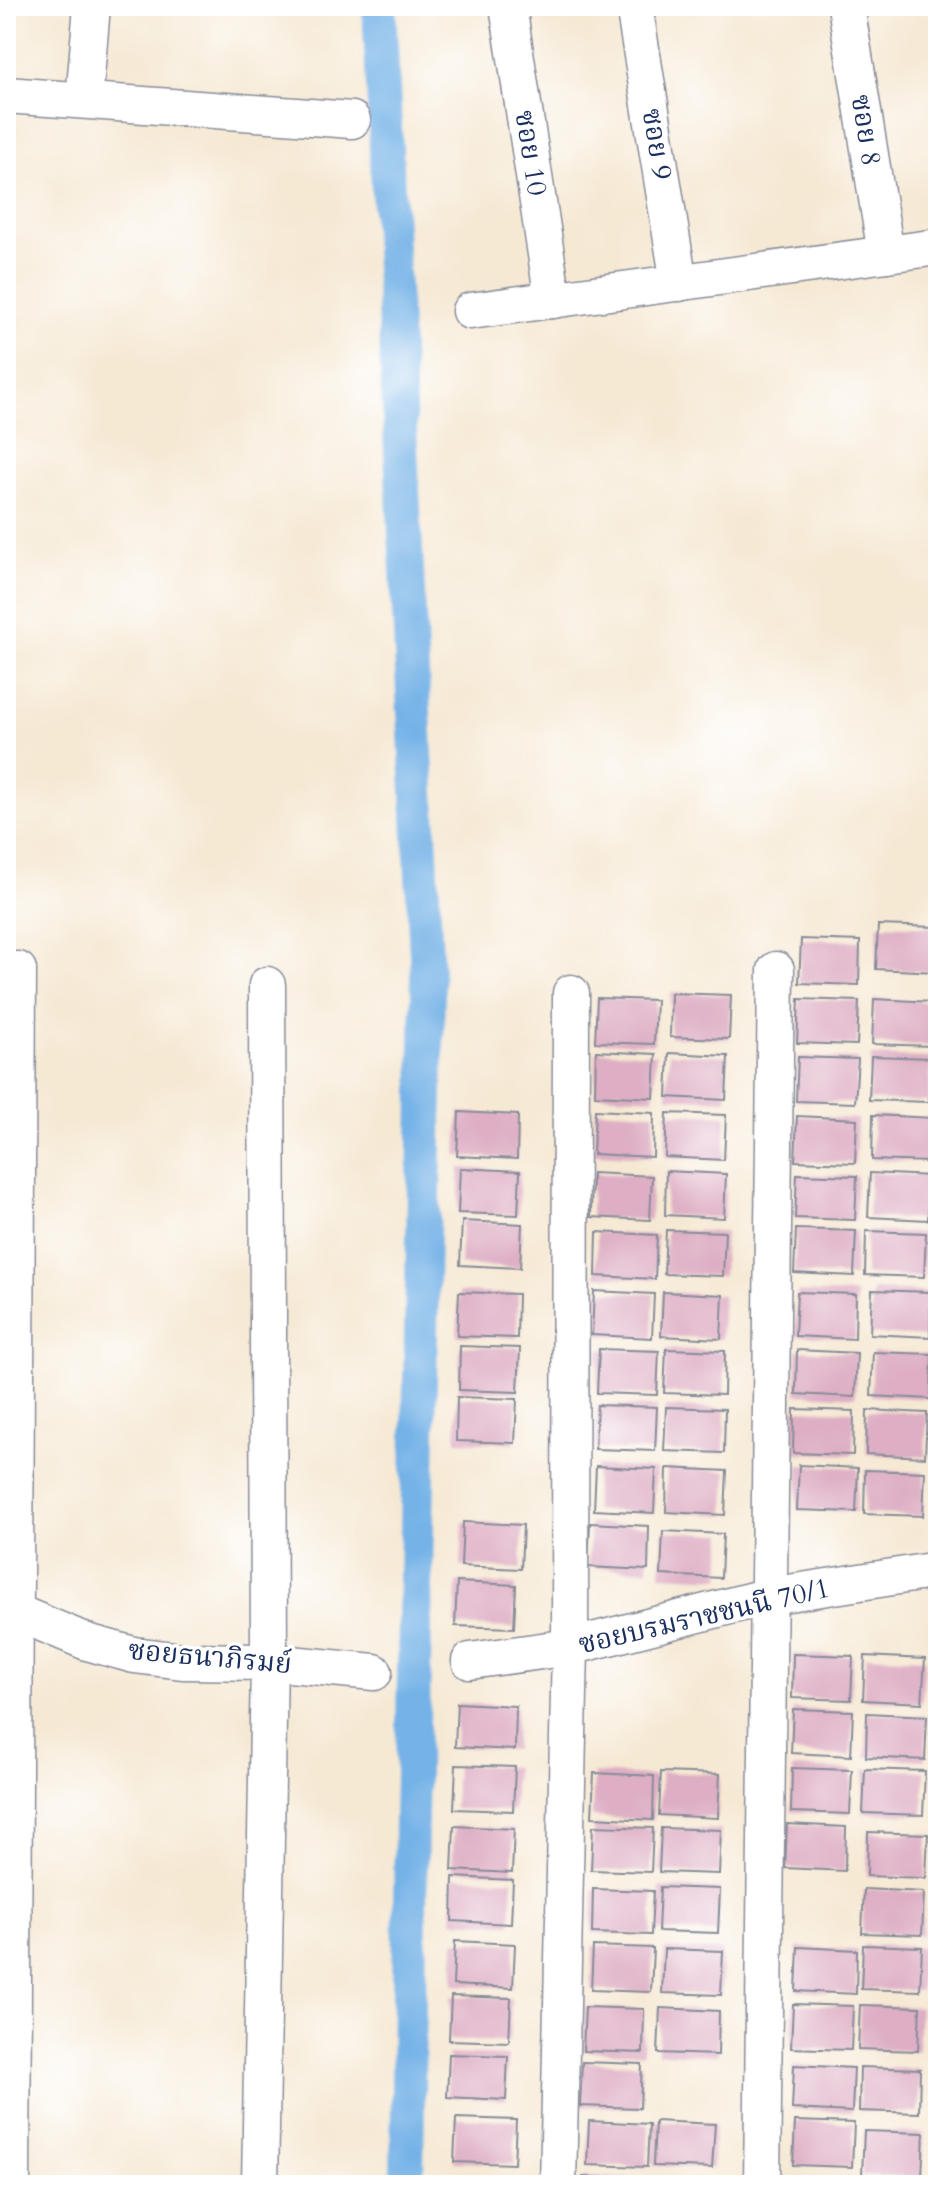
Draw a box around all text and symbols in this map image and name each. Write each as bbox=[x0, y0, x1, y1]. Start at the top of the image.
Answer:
street label: ซอย 8 bbox=[842, 92, 890, 168]
street label: ซอย 9 bbox=[633, 106, 681, 182]
street label: ซอย 10 bbox=[505, 107, 557, 199]
street label: ซอยบรมราชชนนี 70/1 bbox=[575, 1569, 833, 1663]
street label: ซอยธนาภิรมย์ bbox=[127, 1631, 293, 1683]

